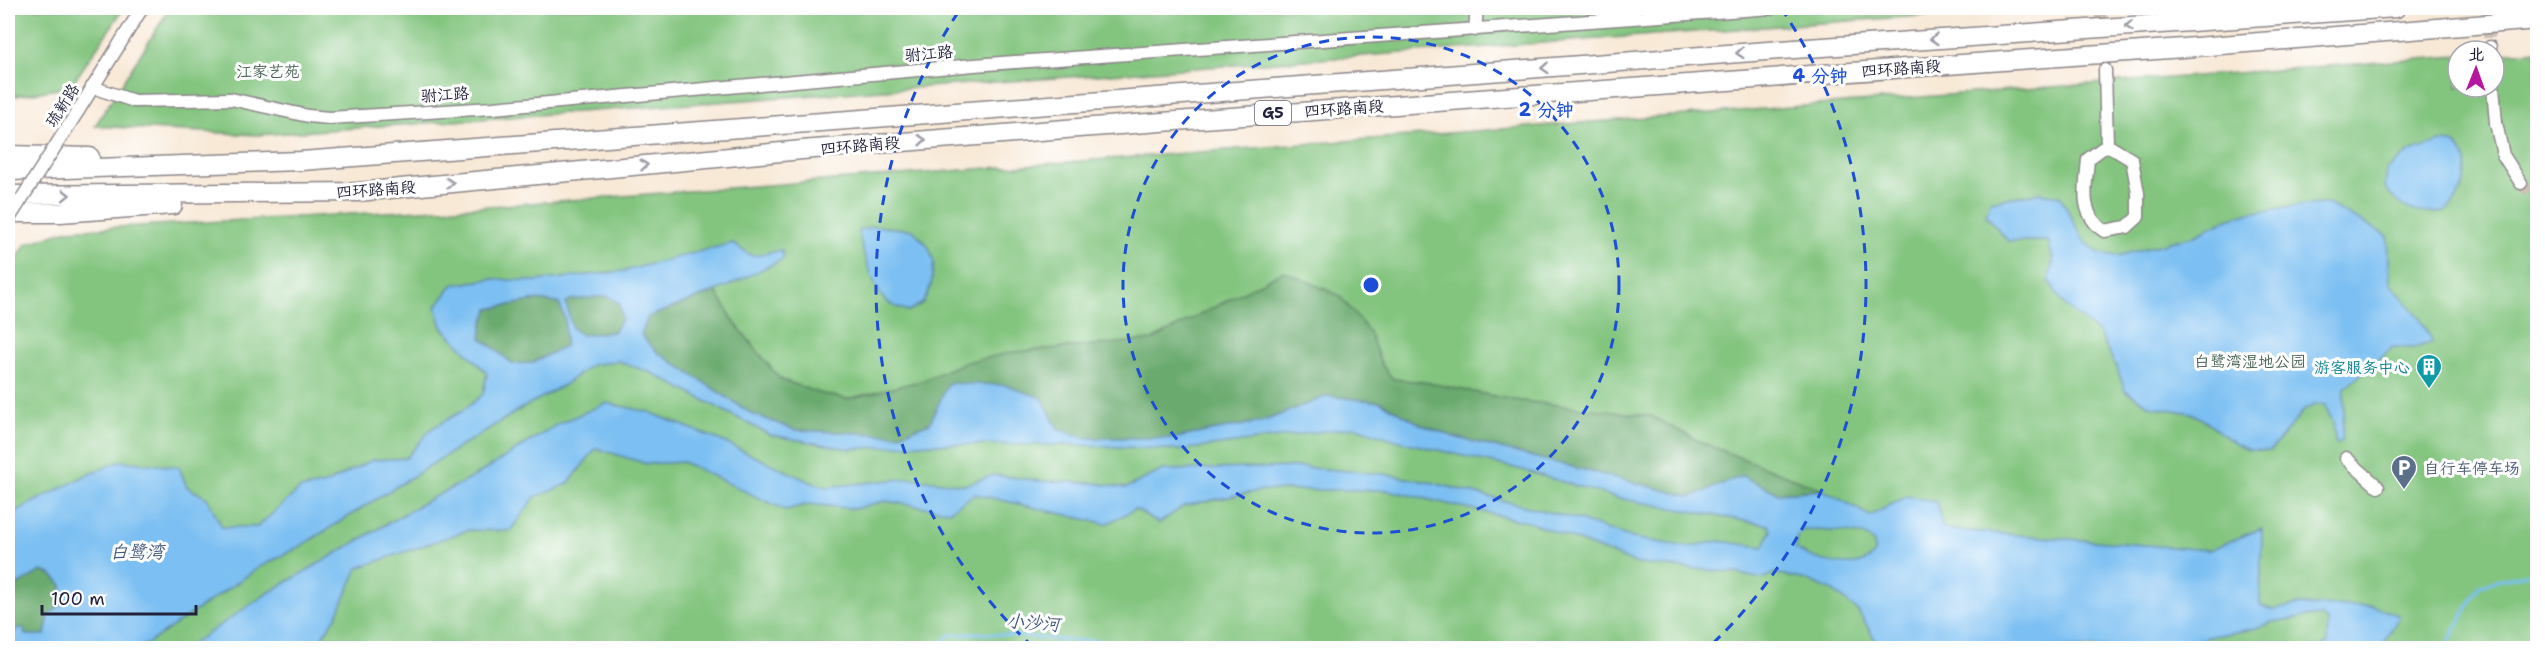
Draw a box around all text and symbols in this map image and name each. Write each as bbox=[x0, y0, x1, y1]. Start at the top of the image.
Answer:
one-way arrow bbox=[2124, 19, 2133, 32]
one-way arrow bbox=[1930, 33, 1939, 46]
north arrow bbox=[2446, 39, 2506, 99]
street label: 驸江路 bbox=[904, 41, 954, 66]
text: 北 bbox=[2468, 44, 2484, 65]
one-way arrow bbox=[1735, 47, 1744, 60]
street label: 四环路南段 bbox=[1860, 55, 1942, 82]
park label: 江家艺苑 bbox=[236, 61, 300, 82]
one-way arrow bbox=[1541, 62, 1550, 75]
text: 4 分钟 bbox=[1793, 64, 1847, 88]
street label: 琉新路 bbox=[41, 79, 84, 131]
street label: 驸江路 bbox=[420, 82, 470, 107]
street label: 四环路南段 bbox=[1303, 95, 1385, 122]
text: 2 分钟 bbox=[1519, 98, 1573, 122]
road number: G5 bbox=[1255, 101, 1291, 125]
street label: 四环路南段 bbox=[819, 132, 901, 159]
one-way arrow bbox=[917, 134, 926, 147]
one-way arrow bbox=[639, 159, 648, 172]
street label: 四环路南段 bbox=[335, 176, 417, 203]
one-way arrow bbox=[445, 177, 454, 190]
one-way arrow bbox=[61, 189, 70, 201]
centre of rings bbox=[1361, 275, 1381, 295]
park label: 白鹭湾湿地公园 bbox=[2194, 351, 2306, 372]
building icon: 游客服务中心 bbox=[2414, 352, 2444, 390]
place label: 游客服务中心 bbox=[2314, 357, 2410, 378]
parking icon: 自行车停车场 bbox=[2389, 453, 2419, 491]
place label: 自行车停车场 bbox=[2424, 458, 2520, 479]
water label: 白鹭湾 bbox=[110, 540, 166, 564]
scale bar bbox=[42, 578, 196, 616]
text: 100 m bbox=[51, 587, 105, 611]
water label: 小沙河 bbox=[1005, 609, 1064, 637]

